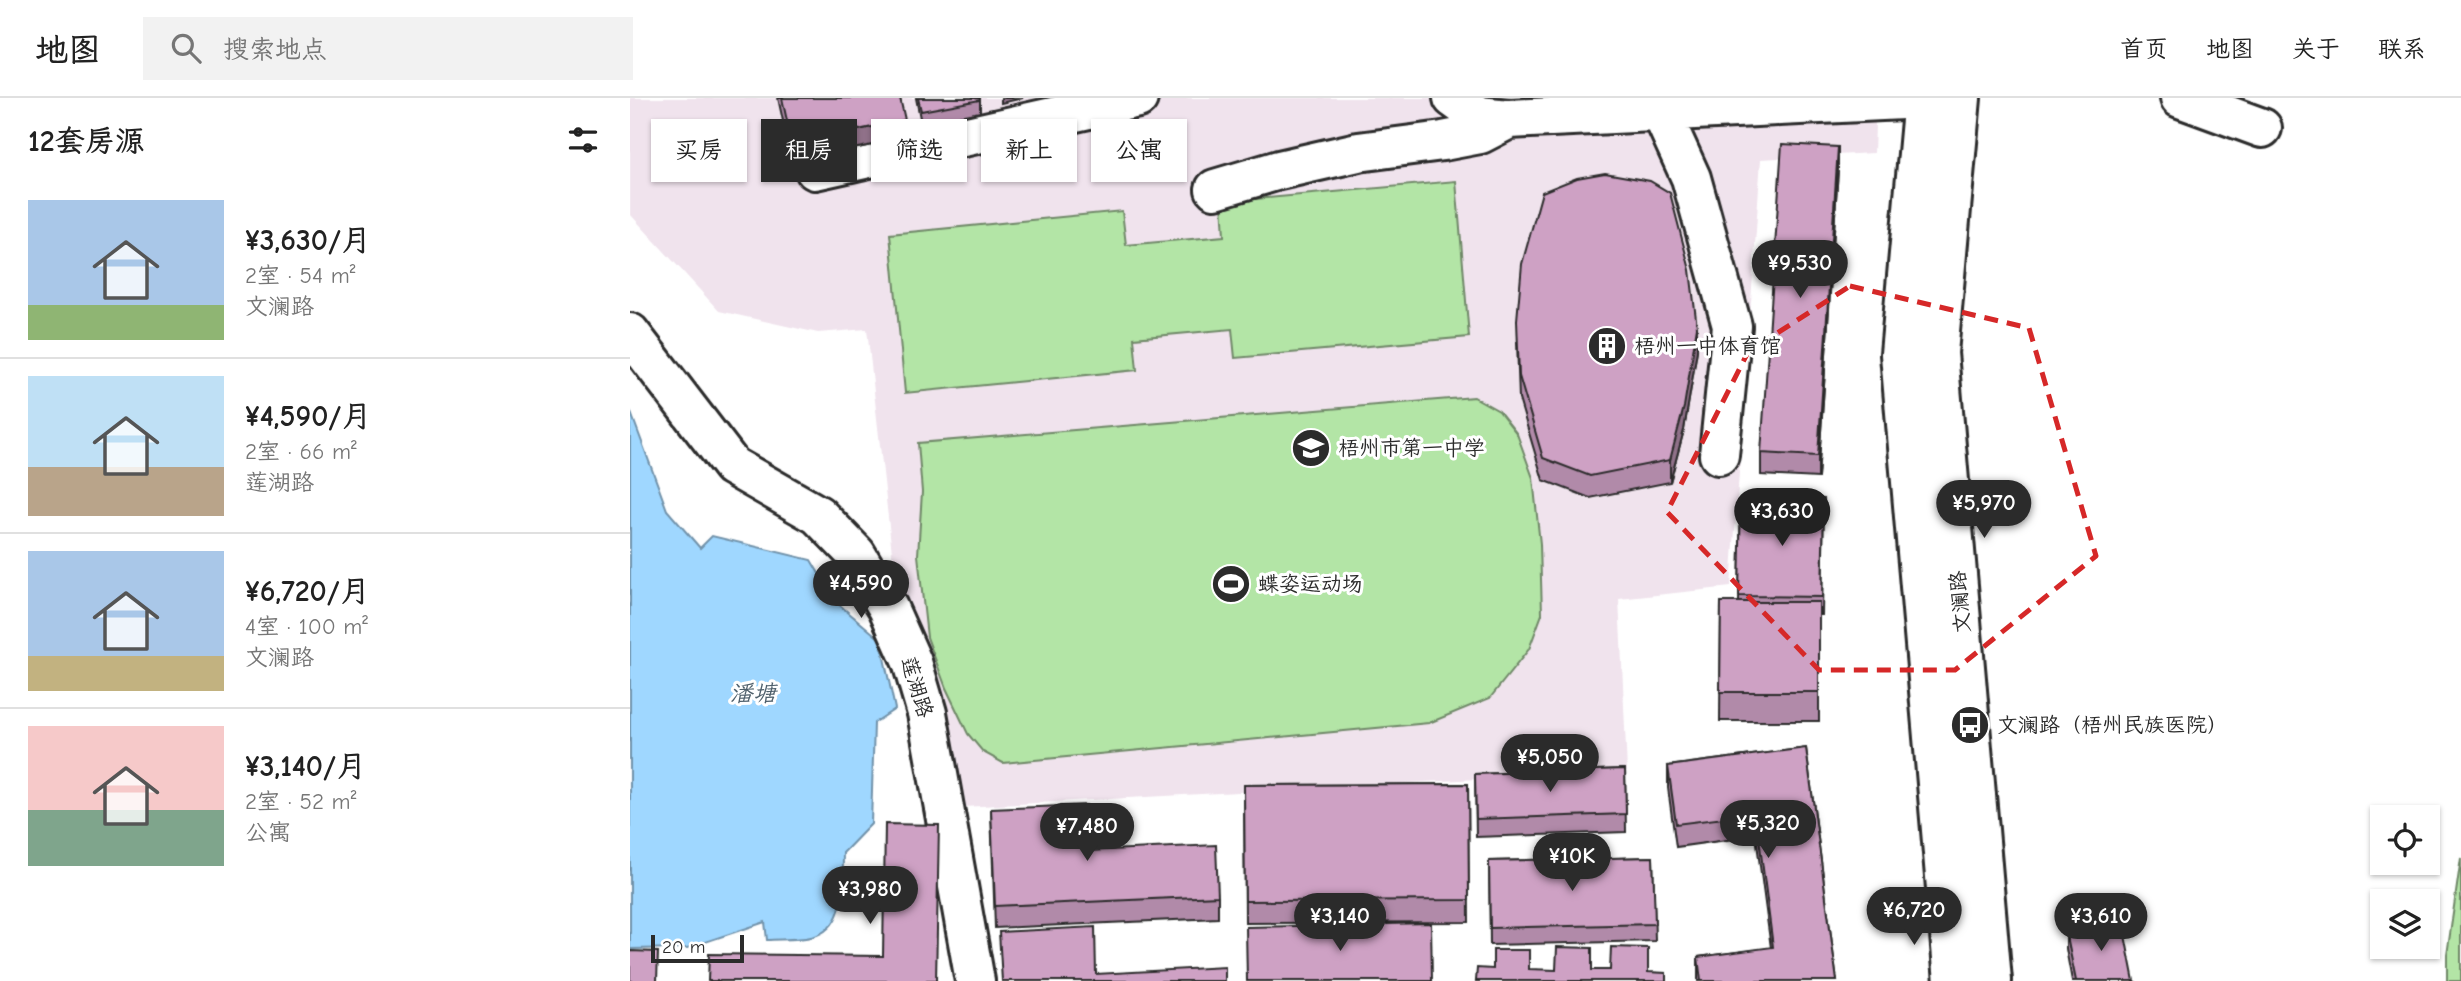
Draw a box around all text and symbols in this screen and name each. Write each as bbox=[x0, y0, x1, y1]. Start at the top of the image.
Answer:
search box bbox=[143, 17, 633, 80]
icon: search bbox=[167, 29, 205, 67]
text: 地图 bbox=[35, 31, 101, 69]
text: 搜索地点 bbox=[223, 35, 327, 65]
text: 首页 bbox=[2120, 35, 2168, 63]
text: 地图 bbox=[2206, 35, 2254, 63]
text: 关于 bbox=[2292, 35, 2340, 63]
text: 联系 bbox=[2378, 35, 2426, 63]
chip: 买房 bbox=[651, 119, 747, 182]
chip: 租房 bbox=[761, 119, 857, 182]
chip: 筛选 bbox=[871, 119, 967, 182]
chip: 新上 bbox=[981, 119, 1077, 182]
chip: 公寓 bbox=[1091, 119, 1187, 182]
icon: filters bbox=[564, 121, 602, 159]
text: 12套房源 bbox=[28, 124, 145, 159]
text: ¥3,630/月 bbox=[245, 223, 371, 258]
icon: home bbox=[84, 228, 168, 312]
pin: ¥9,530 bbox=[1743, 240, 1857, 300]
text: ¥9,530 bbox=[1768, 249, 1832, 276]
text: 2室 · 54 m² bbox=[245, 262, 355, 289]
text: 文澜路 bbox=[245, 293, 314, 320]
building icon: 梧州一中体育馆 bbox=[1586, 325, 1628, 367]
place label: 梧州一中体育馆 bbox=[1634, 334, 1781, 358]
text: ¥4,590/月 bbox=[245, 399, 371, 434]
icon: home bbox=[84, 404, 168, 488]
school or university icon: 梧州市第一中学 bbox=[1290, 427, 1332, 469]
place label: 梧州市第一中学 bbox=[1338, 436, 1485, 460]
text: 2室 · 66 m² bbox=[245, 438, 357, 465]
text: 莲湖路 bbox=[245, 469, 314, 496]
pin: ¥5,970 bbox=[1927, 480, 2041, 540]
pin: ¥3,630 bbox=[1725, 489, 1839, 548]
text: ¥5,970 bbox=[1952, 489, 2016, 516]
text: ¥3,630 bbox=[1750, 497, 1814, 524]
pin: ¥4,590 bbox=[804, 560, 918, 620]
sports icon: 蝶姿运动场 bbox=[1210, 563, 1252, 605]
text: ¥4,590 bbox=[829, 569, 893, 596]
street label: 文澜路 bbox=[1945, 570, 1975, 634]
place label: 蝶姿运动场 bbox=[1258, 572, 1363, 596]
text: ¥6,720/月 bbox=[245, 574, 370, 609]
icon: home bbox=[84, 579, 168, 663]
text: 4室 · 100 m² bbox=[245, 613, 368, 640]
text: 文澜路 bbox=[245, 644, 314, 671]
street label: 莲湖路 bbox=[896, 653, 938, 721]
water label: 潘塘 bbox=[730, 680, 779, 707]
bus stop icon: 文澜路（梧州民族医院） bbox=[1949, 704, 1991, 746]
place label: 文澜路（梧州民族医院） bbox=[1997, 713, 2228, 737]
pin: ¥5,050 bbox=[1493, 734, 1607, 794]
text: ¥5,050 bbox=[1517, 743, 1583, 770]
text: ¥3,140/月 bbox=[245, 749, 366, 784]
icon: home bbox=[84, 754, 168, 838]
text: 2室 · 52 m² bbox=[245, 788, 356, 815]
pin: ¥5,320 bbox=[1711, 800, 1825, 860]
pin: ¥7,480 bbox=[1030, 804, 1144, 863]
map controls bbox=[2370, 805, 2440, 959]
button: locate bbox=[2370, 805, 2440, 875]
text: ¥5,320 bbox=[1736, 809, 1800, 836]
text: ¥7,480 bbox=[1056, 812, 1118, 839]
text: 公寓 bbox=[245, 819, 291, 846]
pin: ¥10K bbox=[1531, 834, 1613, 893]
text: ¥10K bbox=[1549, 842, 1595, 869]
pin: ¥3,980 bbox=[813, 866, 927, 926]
text: ¥3,980 bbox=[838, 875, 902, 902]
pin: ¥6,720 bbox=[1857, 888, 1971, 947]
button: layers bbox=[2370, 889, 2440, 959]
pin: ¥3,140 bbox=[1283, 894, 1397, 953]
pin: ¥3,610 bbox=[2044, 894, 2158, 953]
text: ¥6,720 bbox=[1883, 896, 1945, 923]
text: ¥3,140 bbox=[1310, 902, 1370, 929]
text: ¥3,610 bbox=[2070, 902, 2132, 929]
scale bar bbox=[651, 932, 744, 964]
text: 20 m bbox=[662, 936, 706, 958]

